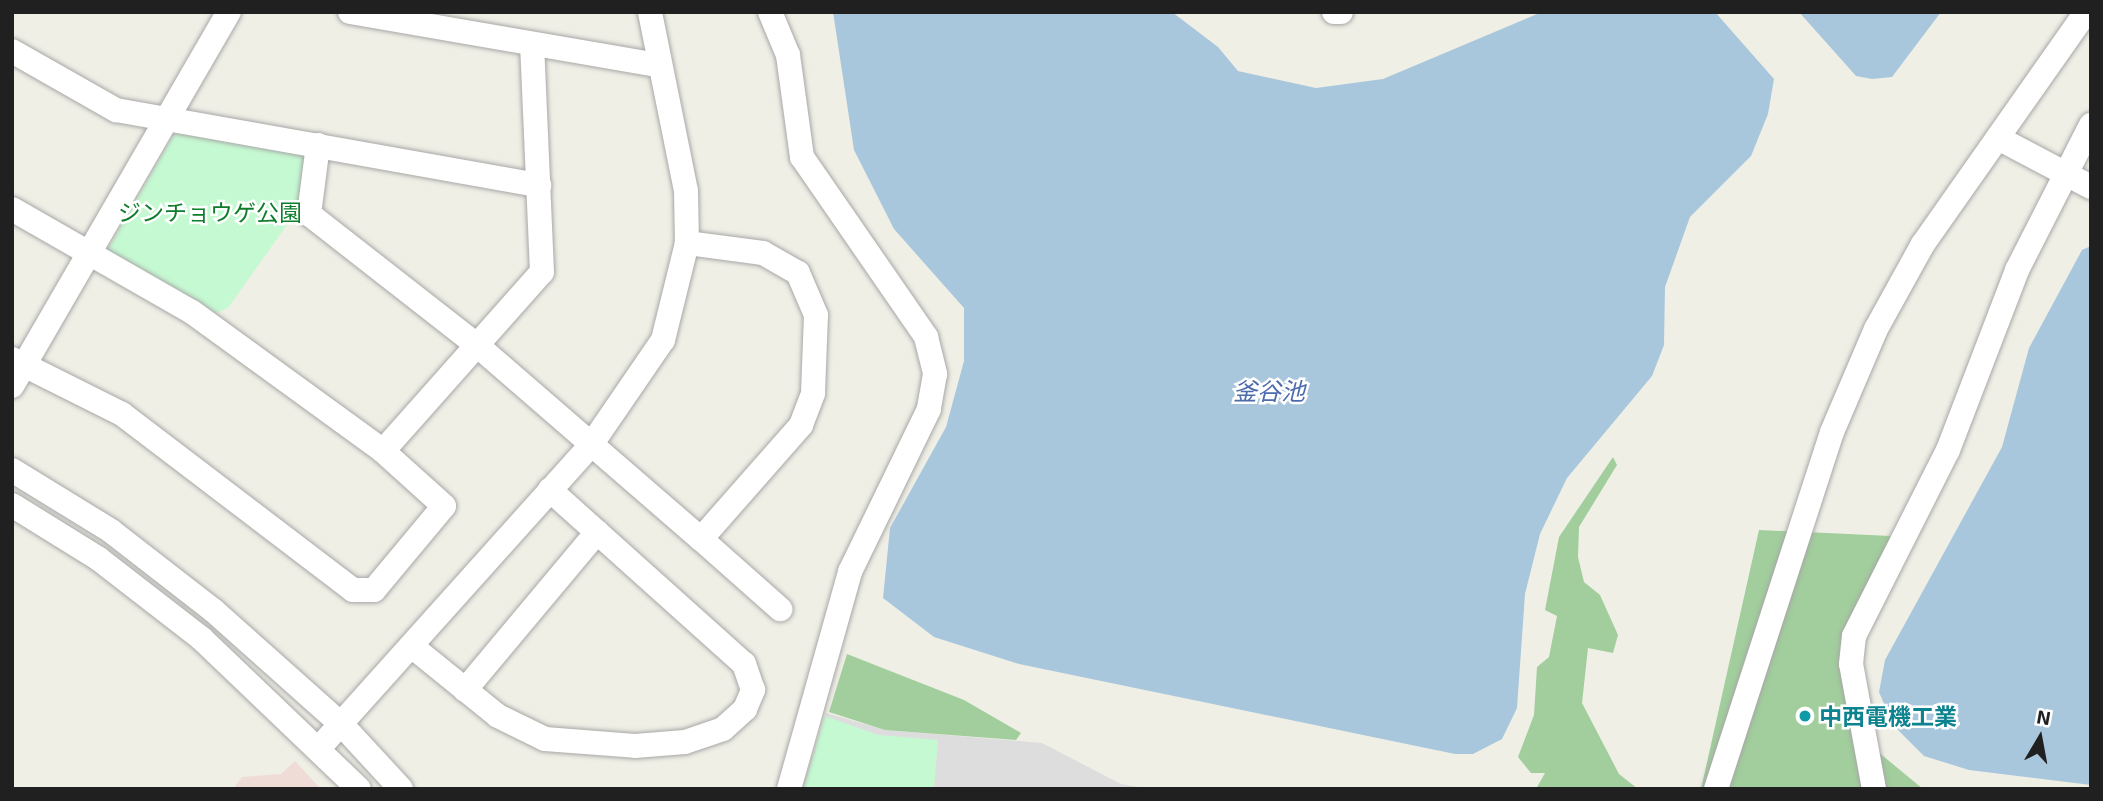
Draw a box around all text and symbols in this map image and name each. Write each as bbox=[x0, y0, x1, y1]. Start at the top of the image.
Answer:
park label: ジンチョウゲ公園 bbox=[118, 198, 302, 226]
water label: 釜谷池 bbox=[1233, 377, 1305, 405]
place label: 中西電機工業 bbox=[1819, 702, 1957, 730]
north arrow bbox=[2005, 703, 2075, 773]
text: N bbox=[2035, 704, 2052, 729]
marker: 中西電機工業 bbox=[1797, 708, 1813, 724]

